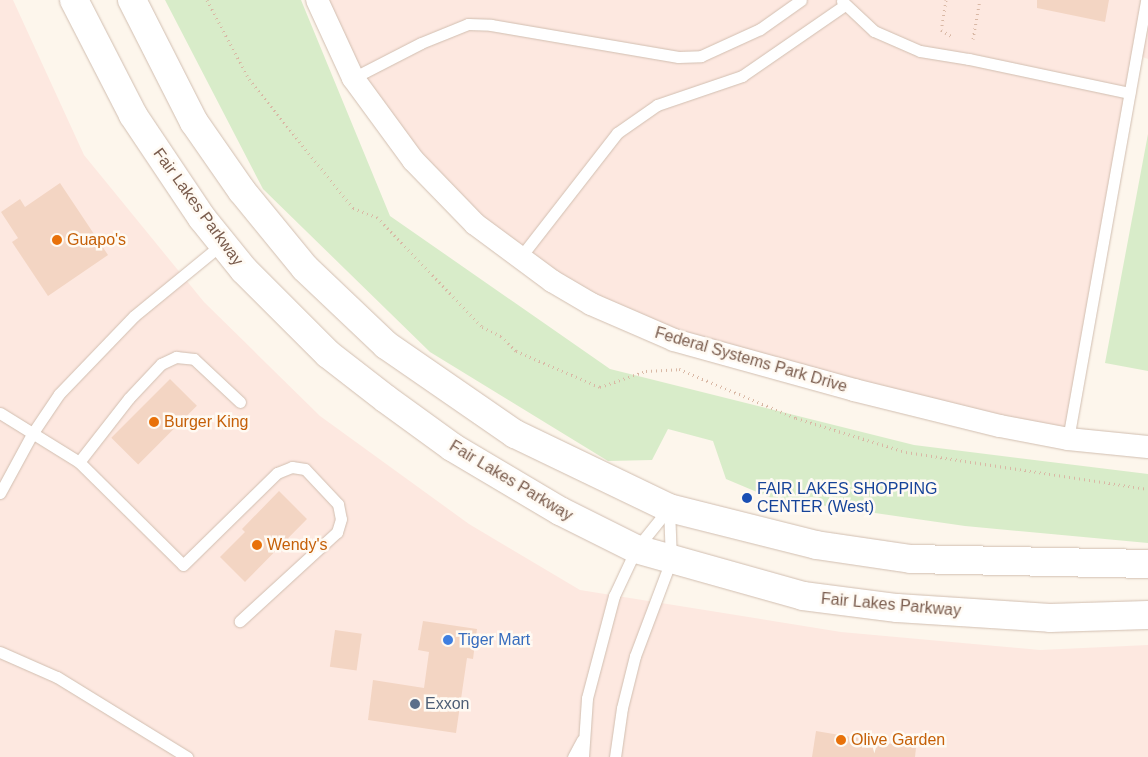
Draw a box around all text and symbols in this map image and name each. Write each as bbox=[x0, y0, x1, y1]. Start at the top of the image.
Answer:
street label: Fair Lakes Parkway bbox=[149, 145, 247, 269]
place label: Guapo's bbox=[67, 230, 126, 250]
marker: Guapo's bbox=[51, 234, 63, 246]
street label: Federal Systems Park Drive bbox=[653, 323, 849, 397]
place label: Burger King bbox=[164, 412, 248, 432]
marker: Burger King bbox=[148, 416, 160, 428]
street label: Fair Lakes Parkway bbox=[446, 437, 576, 525]
place label: FAIR LAKES SHOPPING CENTER (West) bbox=[757, 479, 938, 517]
marker: FAIR LAKES SHOPPING CENTER (West) bbox=[741, 492, 753, 504]
place label: Wendy's bbox=[267, 535, 328, 555]
marker: Wendy's bbox=[251, 539, 263, 551]
street label: Fair Lakes Parkway bbox=[820, 589, 962, 621]
place label: Tiger Mart bbox=[458, 630, 530, 650]
marker: Tiger Mart bbox=[442, 634, 454, 646]
place label: Exxon bbox=[425, 694, 469, 714]
marker: Exxon bbox=[409, 698, 421, 710]
place label: Olive Garden bbox=[851, 730, 945, 750]
marker: Olive Garden bbox=[835, 734, 847, 746]

